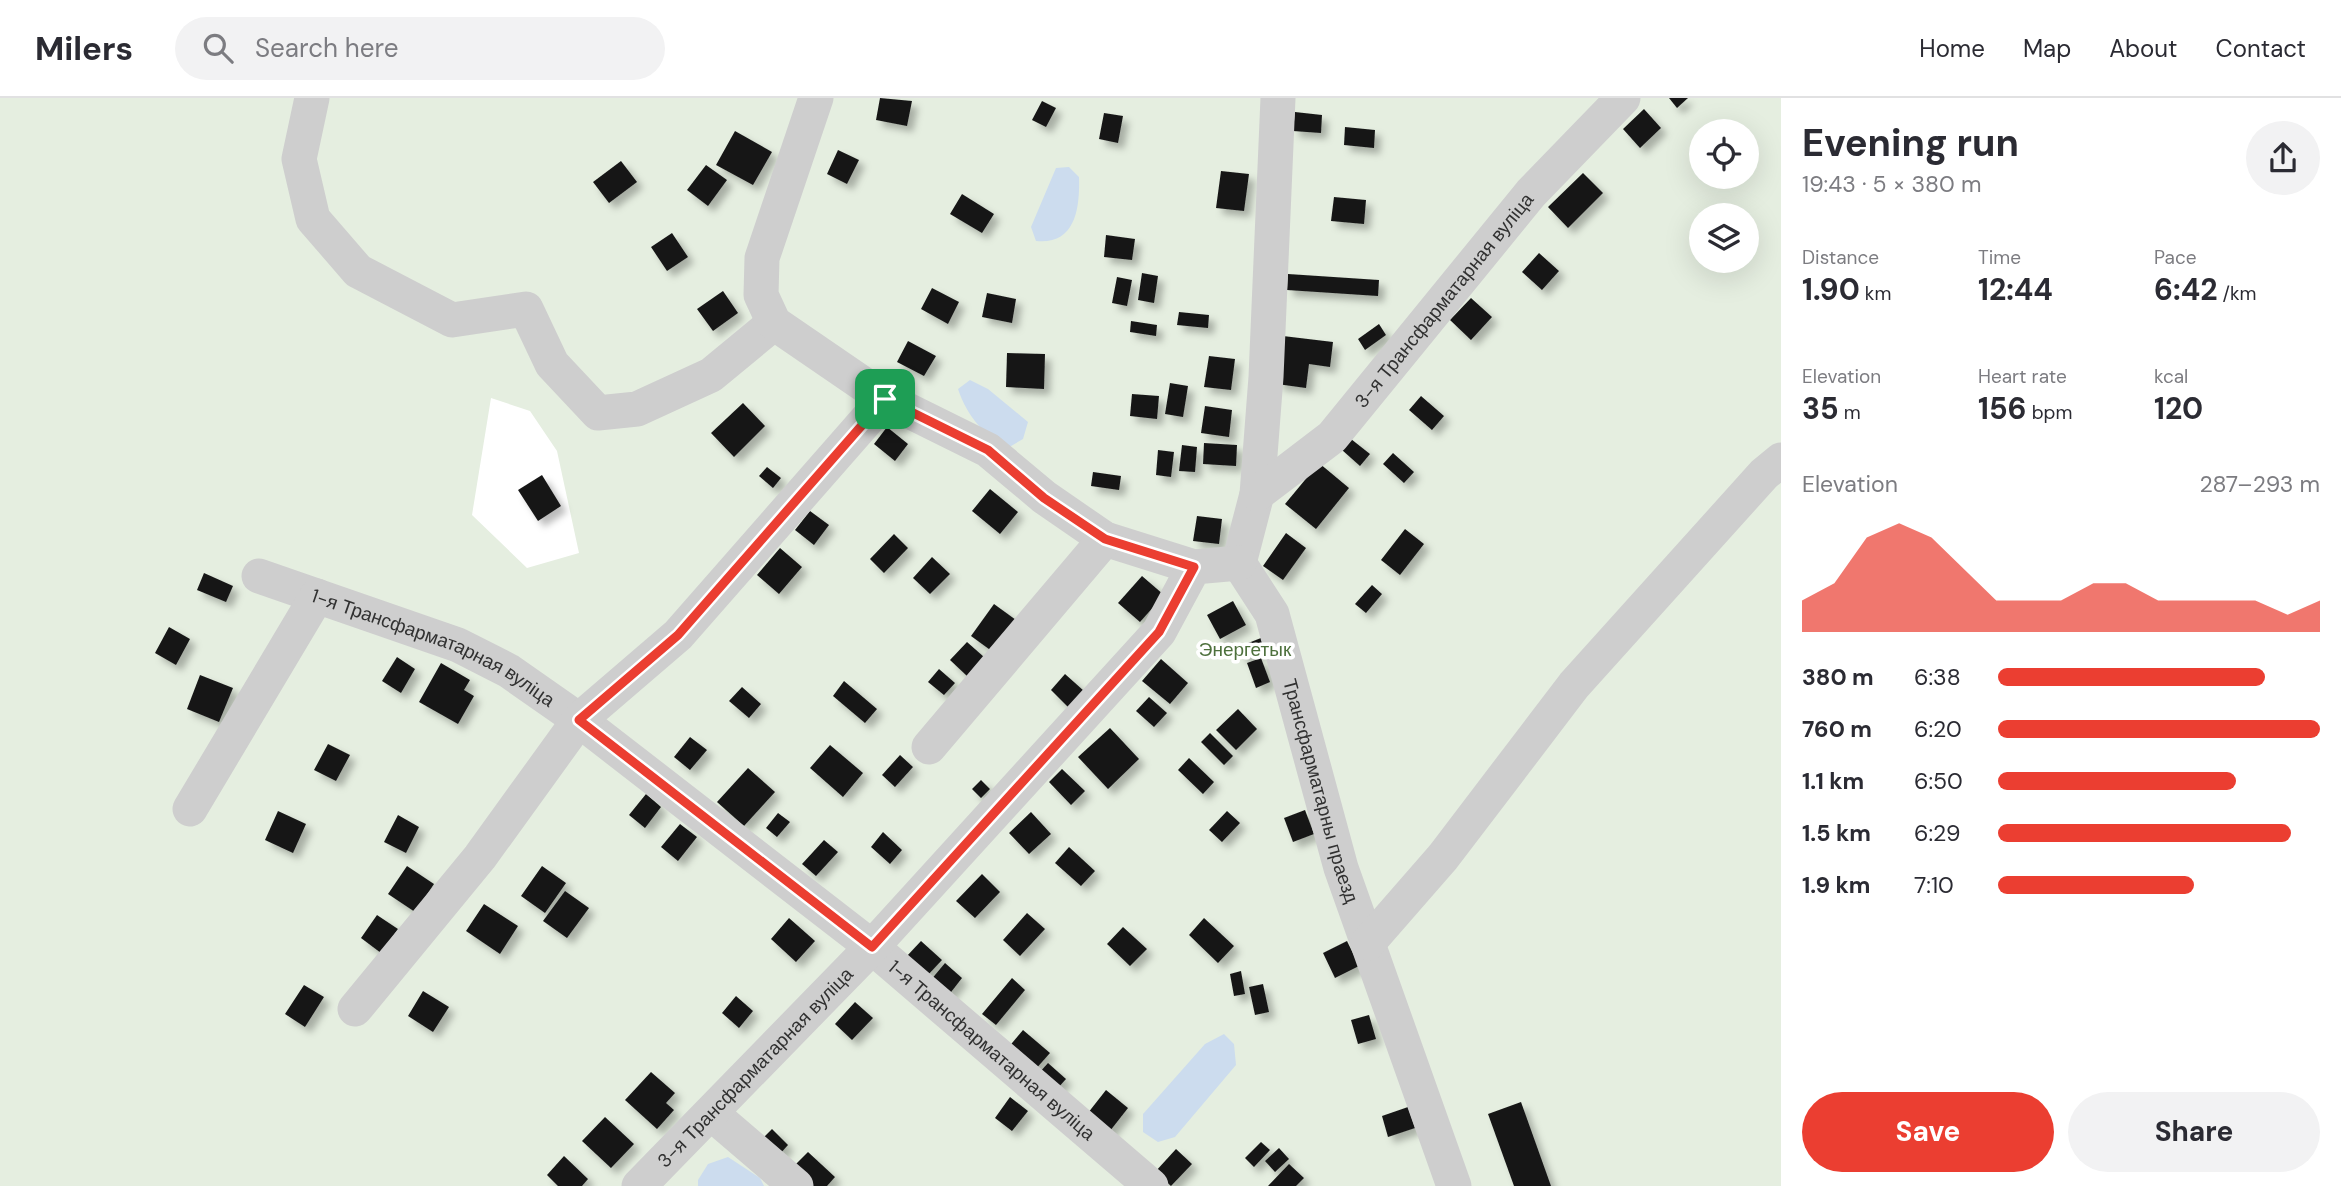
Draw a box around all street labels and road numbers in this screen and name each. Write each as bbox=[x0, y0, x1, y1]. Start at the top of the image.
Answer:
street label: 3-я Трансфарматарная вуліца bbox=[1349, 187, 1539, 413]
street label: 1-я Трансфарматарная вуліца bbox=[308, 583, 560, 713]
street label: Трансфарматарны праезд bbox=[1277, 676, 1364, 906]
street label: 1-я Трансфарматарная вуліца bbox=[883, 955, 1101, 1146]
street label: 3-я Трансфарматарная вуліца bbox=[652, 962, 859, 1173]

